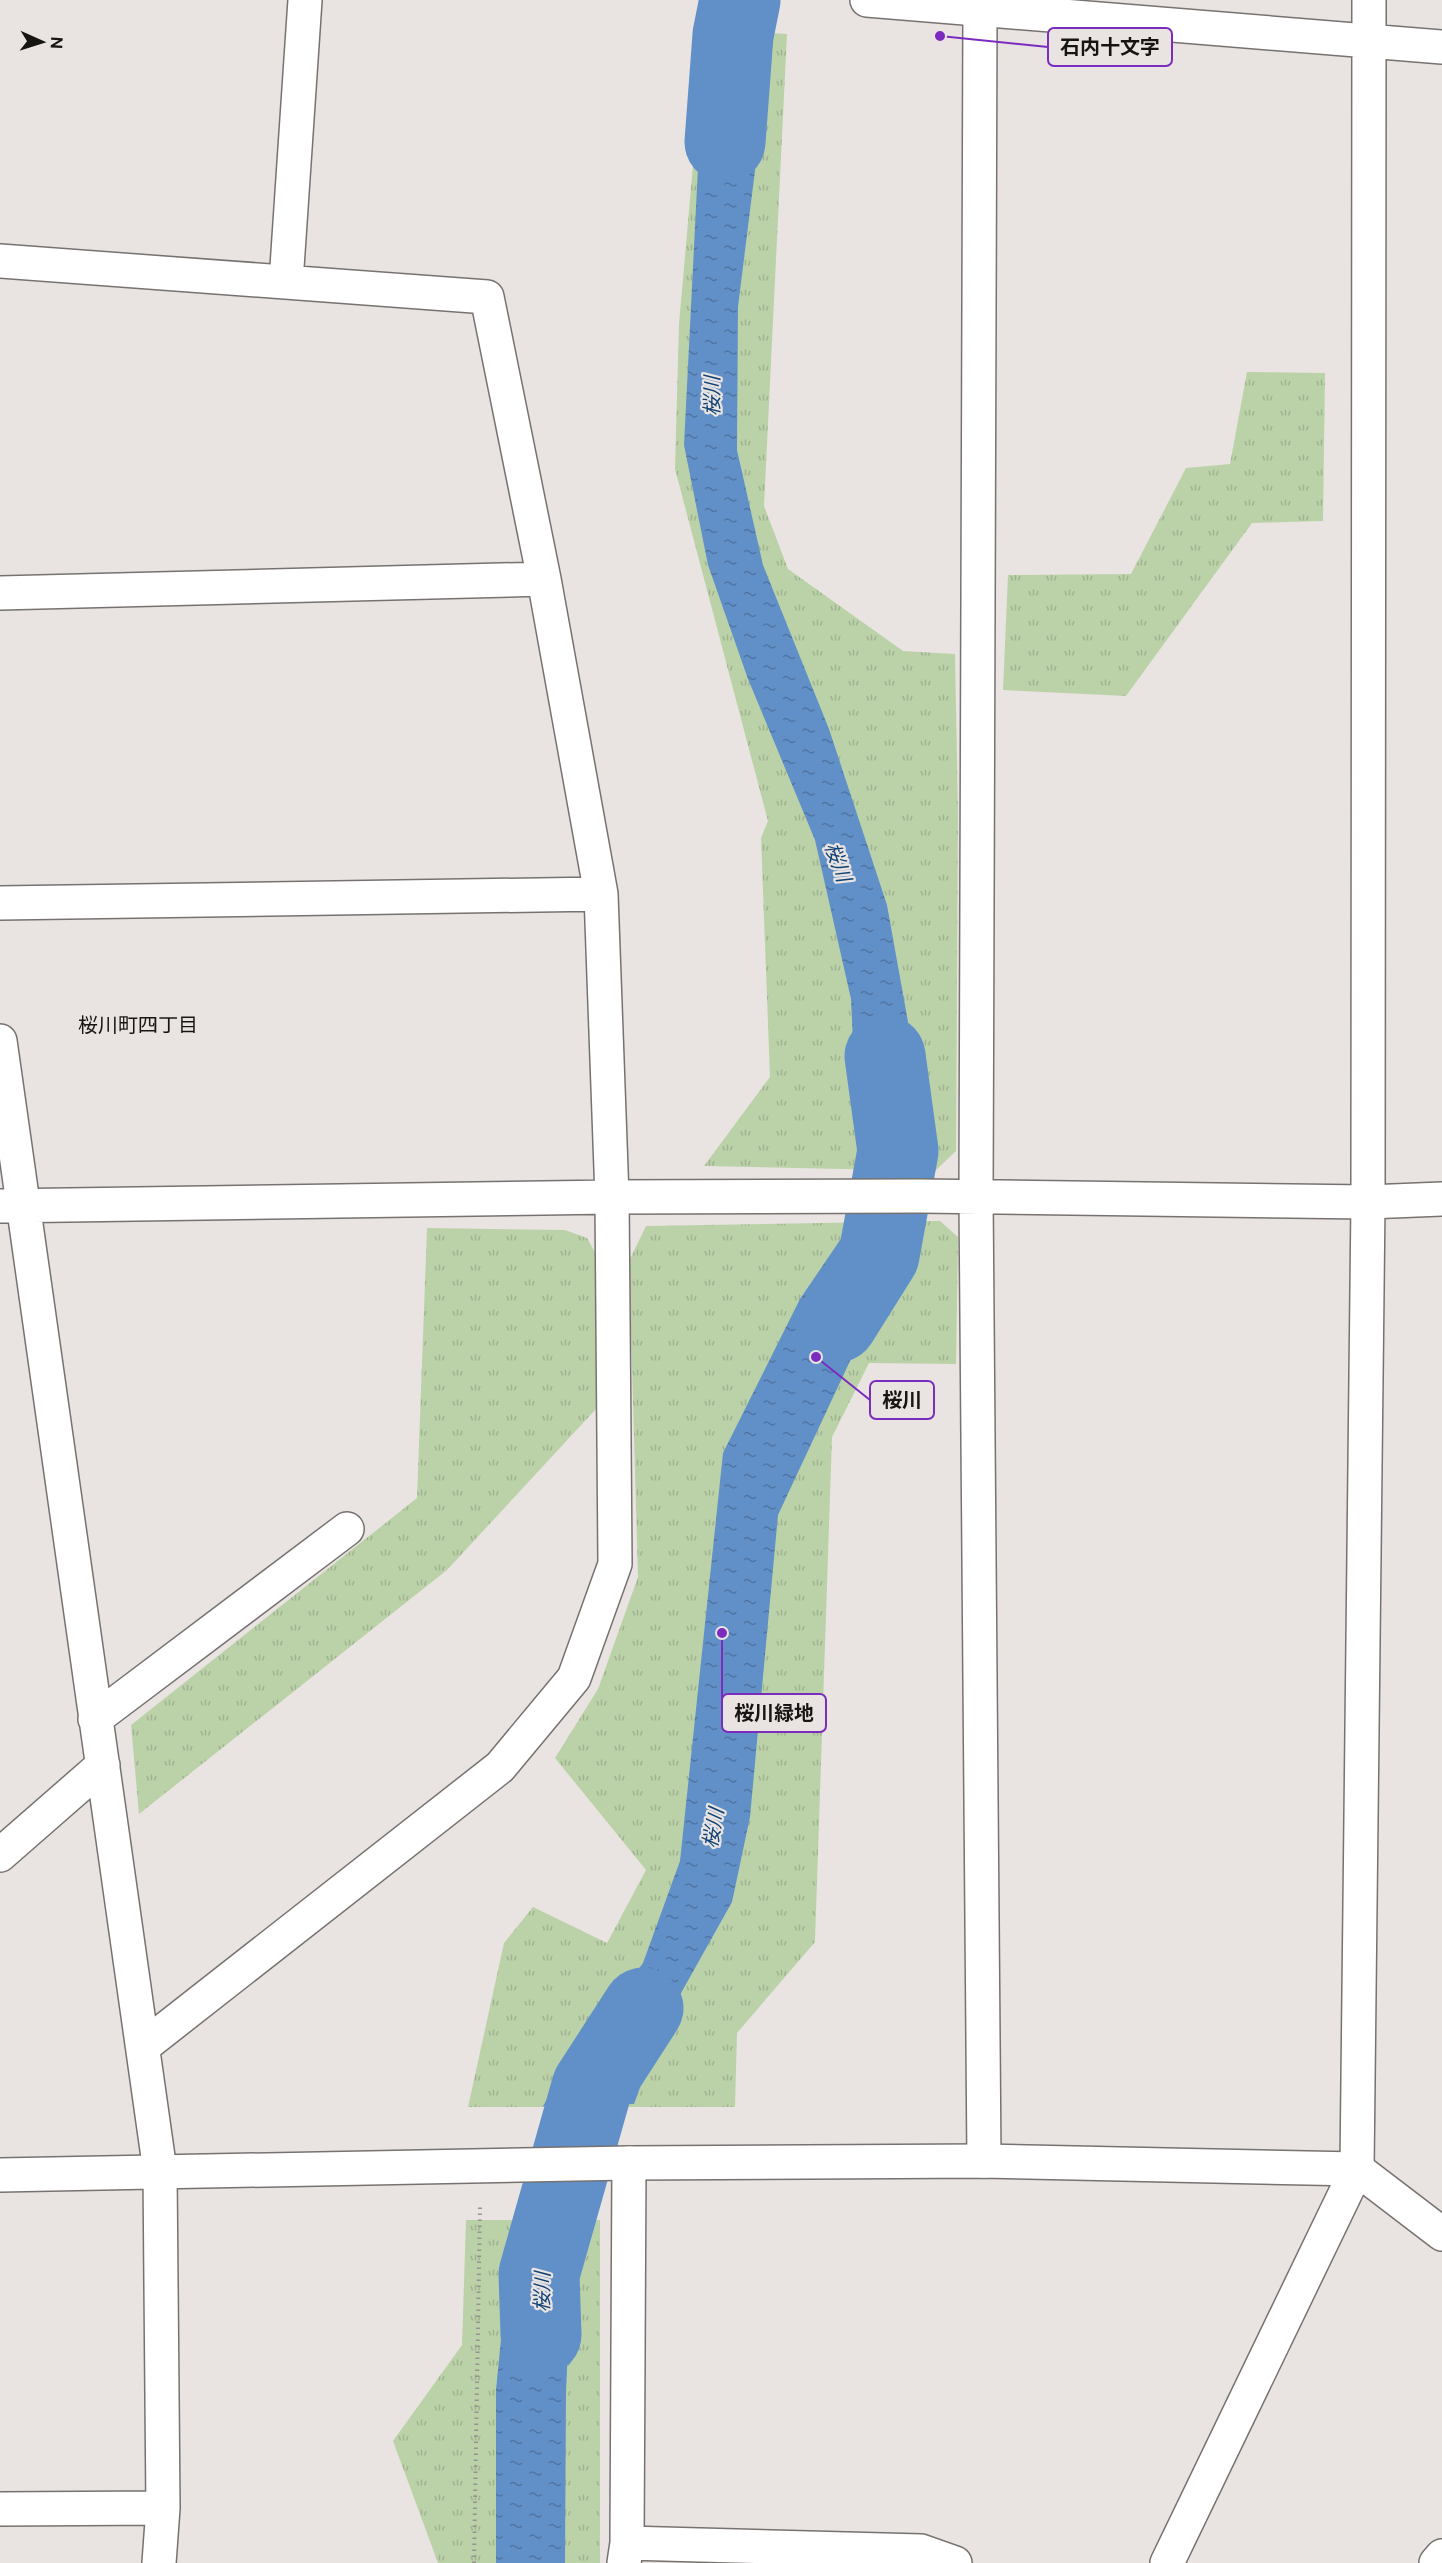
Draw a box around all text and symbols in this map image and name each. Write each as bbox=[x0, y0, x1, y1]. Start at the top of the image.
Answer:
north arrow bbox=[12, 12, 72, 72]
callout: 石内十文字 bbox=[1048, 28, 1172, 66]
text: 石内十文字 bbox=[1060, 35, 1160, 59]
text: N bbox=[47, 36, 66, 50]
water label: 桜川 bbox=[700, 374, 724, 416]
water label: 桜川 bbox=[820, 839, 857, 887]
district label: 桜川町四丁目 bbox=[78, 1013, 198, 1037]
callout: 桜川 bbox=[870, 1381, 934, 1419]
text: 桜川 bbox=[882, 1388, 922, 1412]
callout: 桜川緑地 bbox=[722, 1694, 826, 1732]
text: 桜川緑地 bbox=[734, 1701, 814, 1725]
water label: 桜川 bbox=[698, 1804, 729, 1850]
water label: 桜川 bbox=[530, 2270, 554, 2312]

